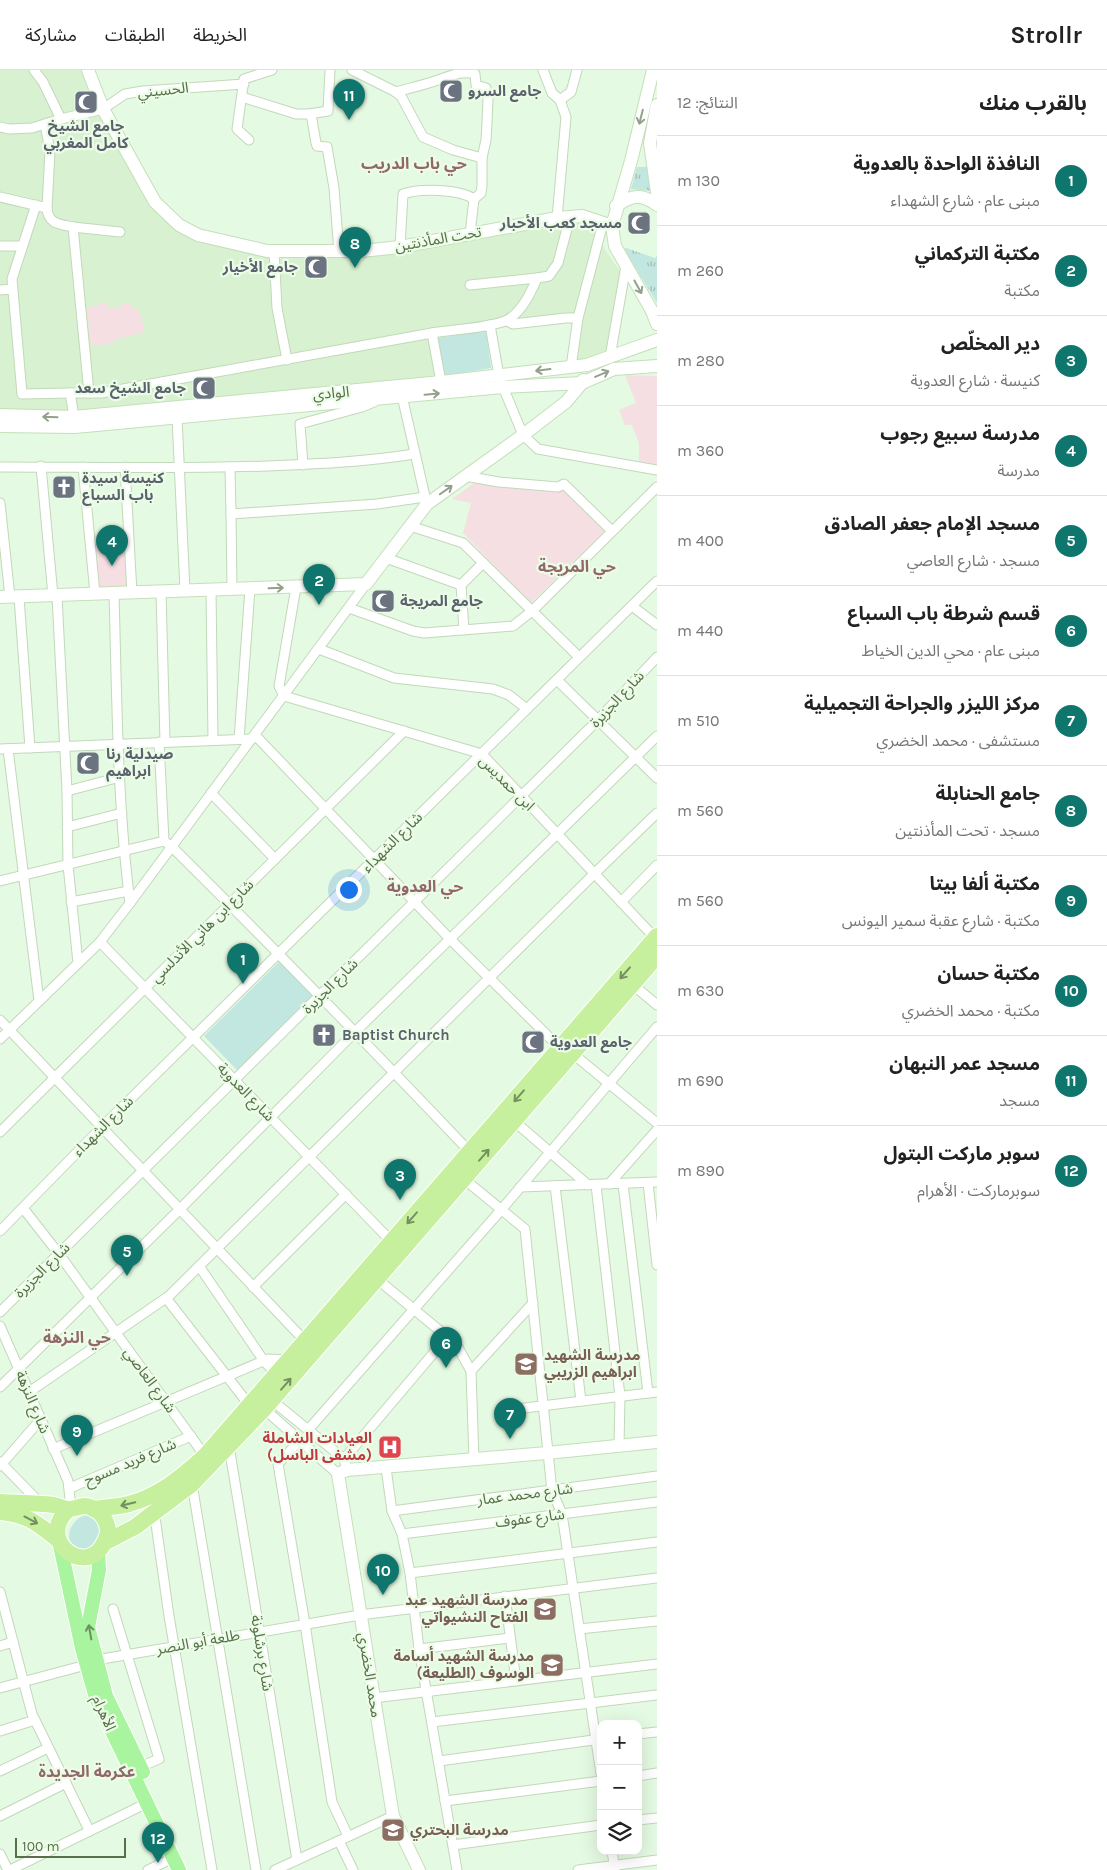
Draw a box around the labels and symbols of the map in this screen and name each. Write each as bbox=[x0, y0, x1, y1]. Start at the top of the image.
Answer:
street label: الحسيني bbox=[136, 78, 190, 104]
mosque icon: جامع السرو bbox=[438, 78, 464, 104]
pin: 11 bbox=[333, 79, 365, 120]
place label: جامع السرو bbox=[468, 82, 542, 102]
mosque icon: جامع الشيخ كامل المغربي bbox=[73, 89, 99, 115]
one-way arrow bbox=[636, 109, 645, 125]
place label: جامع الشيخ كامل المغربي bbox=[43, 117, 129, 154]
district label: حي باب الدريب bbox=[361, 154, 467, 176]
mosque icon: مسجد كعب الأحبار bbox=[626, 210, 652, 236]
place label: مسجد كعب الأحبار bbox=[499, 214, 622, 232]
street label: تحت المأذنتين bbox=[393, 223, 483, 255]
pin: 8 bbox=[339, 227, 371, 268]
mosque icon: جامع الأخيار bbox=[303, 254, 329, 280]
place label: جامع الأخيار bbox=[222, 258, 299, 278]
one-way arrow bbox=[634, 279, 644, 293]
one-way arrow bbox=[535, 365, 551, 375]
one-way arrow bbox=[595, 368, 610, 377]
mosque icon: جامع الشيخ سعد bbox=[191, 375, 217, 401]
place label: جامع الشيخ سعد bbox=[75, 379, 187, 399]
street label: الوادي bbox=[312, 382, 350, 406]
one-way arrow bbox=[424, 389, 440, 398]
one-way arrow bbox=[42, 412, 58, 421]
place label: كنيسة سيدة باب السباع bbox=[82, 469, 164, 506]
church icon: كنيسة سيدة باب السباع bbox=[51, 474, 77, 500]
one-way arrow bbox=[439, 485, 453, 495]
pin: 4 bbox=[96, 525, 128, 566]
district label: حي المريجة bbox=[538, 557, 616, 579]
pin: 2 bbox=[303, 564, 335, 605]
one-way arrow bbox=[268, 583, 284, 592]
mosque icon: جامع المريجة bbox=[370, 588, 396, 614]
place label: جامع المريجة bbox=[400, 592, 484, 612]
street label: شارع الجزيرة bbox=[586, 667, 650, 733]
place label: صيدلية رنا ابراهيم bbox=[106, 745, 174, 782]
mosque icon: صيدلية رنا ابراهيم bbox=[75, 750, 101, 776]
street label: ابن حمديس bbox=[475, 751, 539, 815]
street label: شارع الشهداء bbox=[358, 808, 428, 878]
street label: شارع ابن هاني الأندلسي bbox=[147, 875, 260, 988]
your location bbox=[336, 877, 362, 903]
district label: حي العدوية bbox=[387, 877, 463, 899]
pin: 1 bbox=[227, 943, 259, 984]
street label: شارع الجزيرة bbox=[298, 954, 364, 1020]
one-way arrow bbox=[619, 966, 631, 979]
church icon: Baptist Church bbox=[311, 1022, 337, 1048]
place label: Baptist Church bbox=[342, 1026, 450, 1044]
mosque icon: جامع العدوية bbox=[520, 1029, 546, 1055]
place label: جامع العدوية bbox=[550, 1033, 632, 1053]
street label: شارع العدوية bbox=[211, 1059, 279, 1127]
one-way arrow bbox=[513, 1089, 525, 1102]
street label: شارع الشهداء bbox=[69, 1092, 139, 1162]
one-way arrow bbox=[478, 1149, 489, 1162]
pin: 3 bbox=[384, 1159, 416, 1200]
one-way arrow bbox=[407, 1212, 418, 1225]
pin: 5 bbox=[111, 1235, 143, 1276]
street label: شارع الجزيرة bbox=[10, 1238, 76, 1304]
pin: 6 bbox=[430, 1327, 462, 1368]
district label: حي النزهة bbox=[43, 1328, 111, 1350]
street label: شارع العاصي bbox=[118, 1344, 180, 1418]
place label: مدرسة الشهيد ابراهيم الزريبي bbox=[544, 1346, 640, 1383]
school or university icon: مدرسة الشهيد ابراهيم الزريبي bbox=[513, 1351, 539, 1377]
street label: شارع النزهة bbox=[9, 1368, 54, 1438]
one-way arrow bbox=[280, 1378, 291, 1391]
pin: 7 bbox=[494, 1398, 526, 1439]
pin: 9 bbox=[61, 1415, 93, 1456]
place label: العيادات الشاملة (مشفى الباسل) bbox=[262, 1429, 372, 1464]
street label: شارع فريد مسوح bbox=[81, 1434, 180, 1492]
hospital icon: العيادات الشاملة (مشفى الباسل) bbox=[377, 1434, 403, 1460]
street label: شارع محمد عمار bbox=[475, 1479, 575, 1512]
one-way arrow bbox=[120, 1500, 136, 1509]
street label: شارع عفوف bbox=[494, 1505, 566, 1534]
one-way arrow bbox=[23, 1516, 38, 1525]
pin: 10 bbox=[367, 1554, 399, 1595]
place label: مدرسة الشهيد عبد الفتاح النشيواتي bbox=[405, 1591, 528, 1628]
school or university icon: مدرسة الشهيد عبد الفتاح النشيواتي bbox=[532, 1596, 558, 1622]
street label: شارع برشلونة bbox=[244, 1614, 277, 1693]
one-way arrow bbox=[85, 1625, 95, 1641]
street label: طلعة أبو النصر bbox=[154, 1626, 241, 1658]
street label: محمد الخضري bbox=[352, 1631, 386, 1719]
place label: مدرسة الشهيد أسامة الوسوف (الطليعة) bbox=[394, 1646, 534, 1682]
school or university icon: مدرسة الشهيد أسامة الوسوف (الطليعة) bbox=[539, 1652, 565, 1678]
street label: الأهرام bbox=[86, 1692, 120, 1735]
district label: عكرمة الجديدة bbox=[39, 1762, 136, 1781]
school or university icon: مدرسة البحتري bbox=[380, 1817, 406, 1843]
place label: مدرسة البحتري bbox=[410, 1821, 509, 1841]
pin: 12 bbox=[142, 1822, 174, 1863]
scale bar bbox=[15, 1835, 126, 1858]

